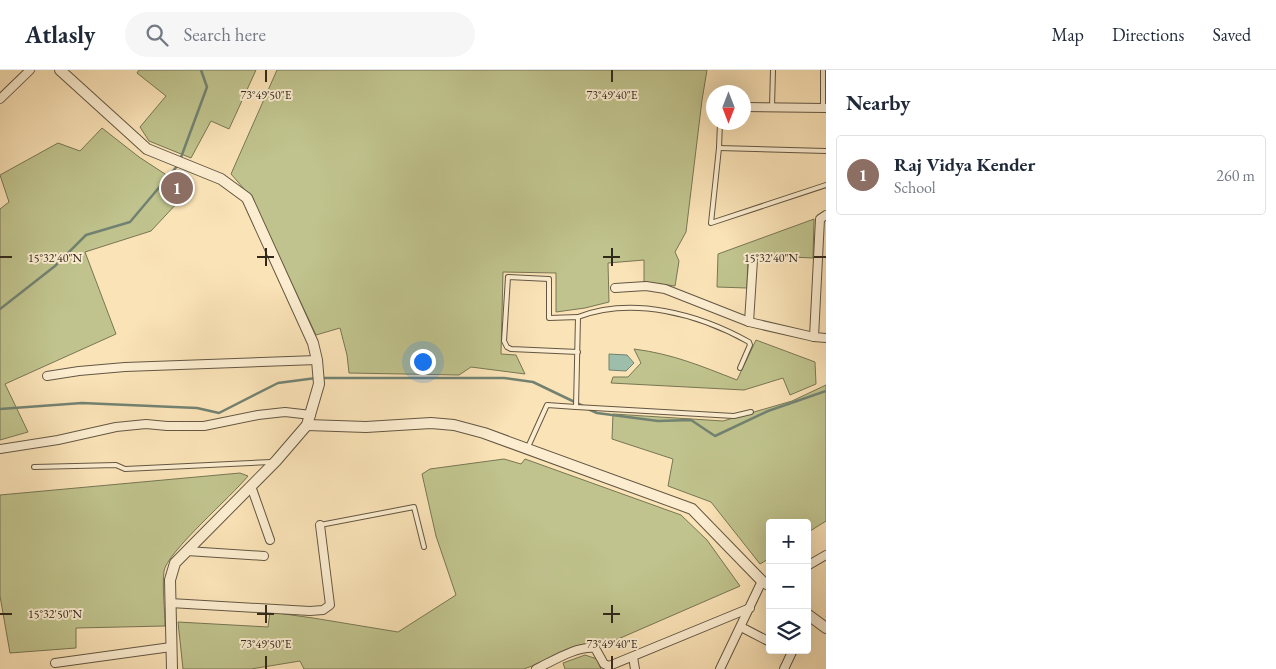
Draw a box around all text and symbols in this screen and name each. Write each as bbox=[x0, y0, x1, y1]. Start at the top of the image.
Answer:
search box bbox=[125, 12, 475, 57]
text: Atlasly bbox=[25, 19, 95, 50]
icon: search bbox=[143, 21, 171, 49]
text: Search here bbox=[183, 22, 266, 47]
text: Map bbox=[1052, 23, 1084, 46]
text: Directions bbox=[1112, 23, 1184, 46]
text: Saved bbox=[1212, 23, 1251, 46]
north arrow bbox=[706, 85, 751, 130]
text: 73°49'50"E bbox=[240, 87, 292, 103]
text: 73°49'40"E bbox=[586, 87, 638, 103]
text: Nearby bbox=[846, 89, 910, 116]
text: Raj Vidya Kender bbox=[894, 152, 1035, 177]
text: 1 bbox=[859, 165, 867, 186]
text: 260 m bbox=[1216, 165, 1255, 186]
pin: 1 bbox=[161, 169, 193, 207]
text: School bbox=[894, 177, 936, 198]
text: 15°32'40"N bbox=[28, 250, 82, 266]
text: 15°32'40"N bbox=[744, 250, 798, 266]
your location bbox=[410, 349, 436, 375]
map controls bbox=[766, 519, 811, 654]
button: + bbox=[766, 519, 811, 564]
button: − bbox=[766, 564, 811, 609]
text: 15°32'50"N bbox=[28, 606, 82, 622]
button: layers bbox=[766, 609, 811, 654]
text: 73°49'50"E bbox=[240, 636, 292, 652]
text: 73°49'40"E bbox=[586, 636, 638, 652]

